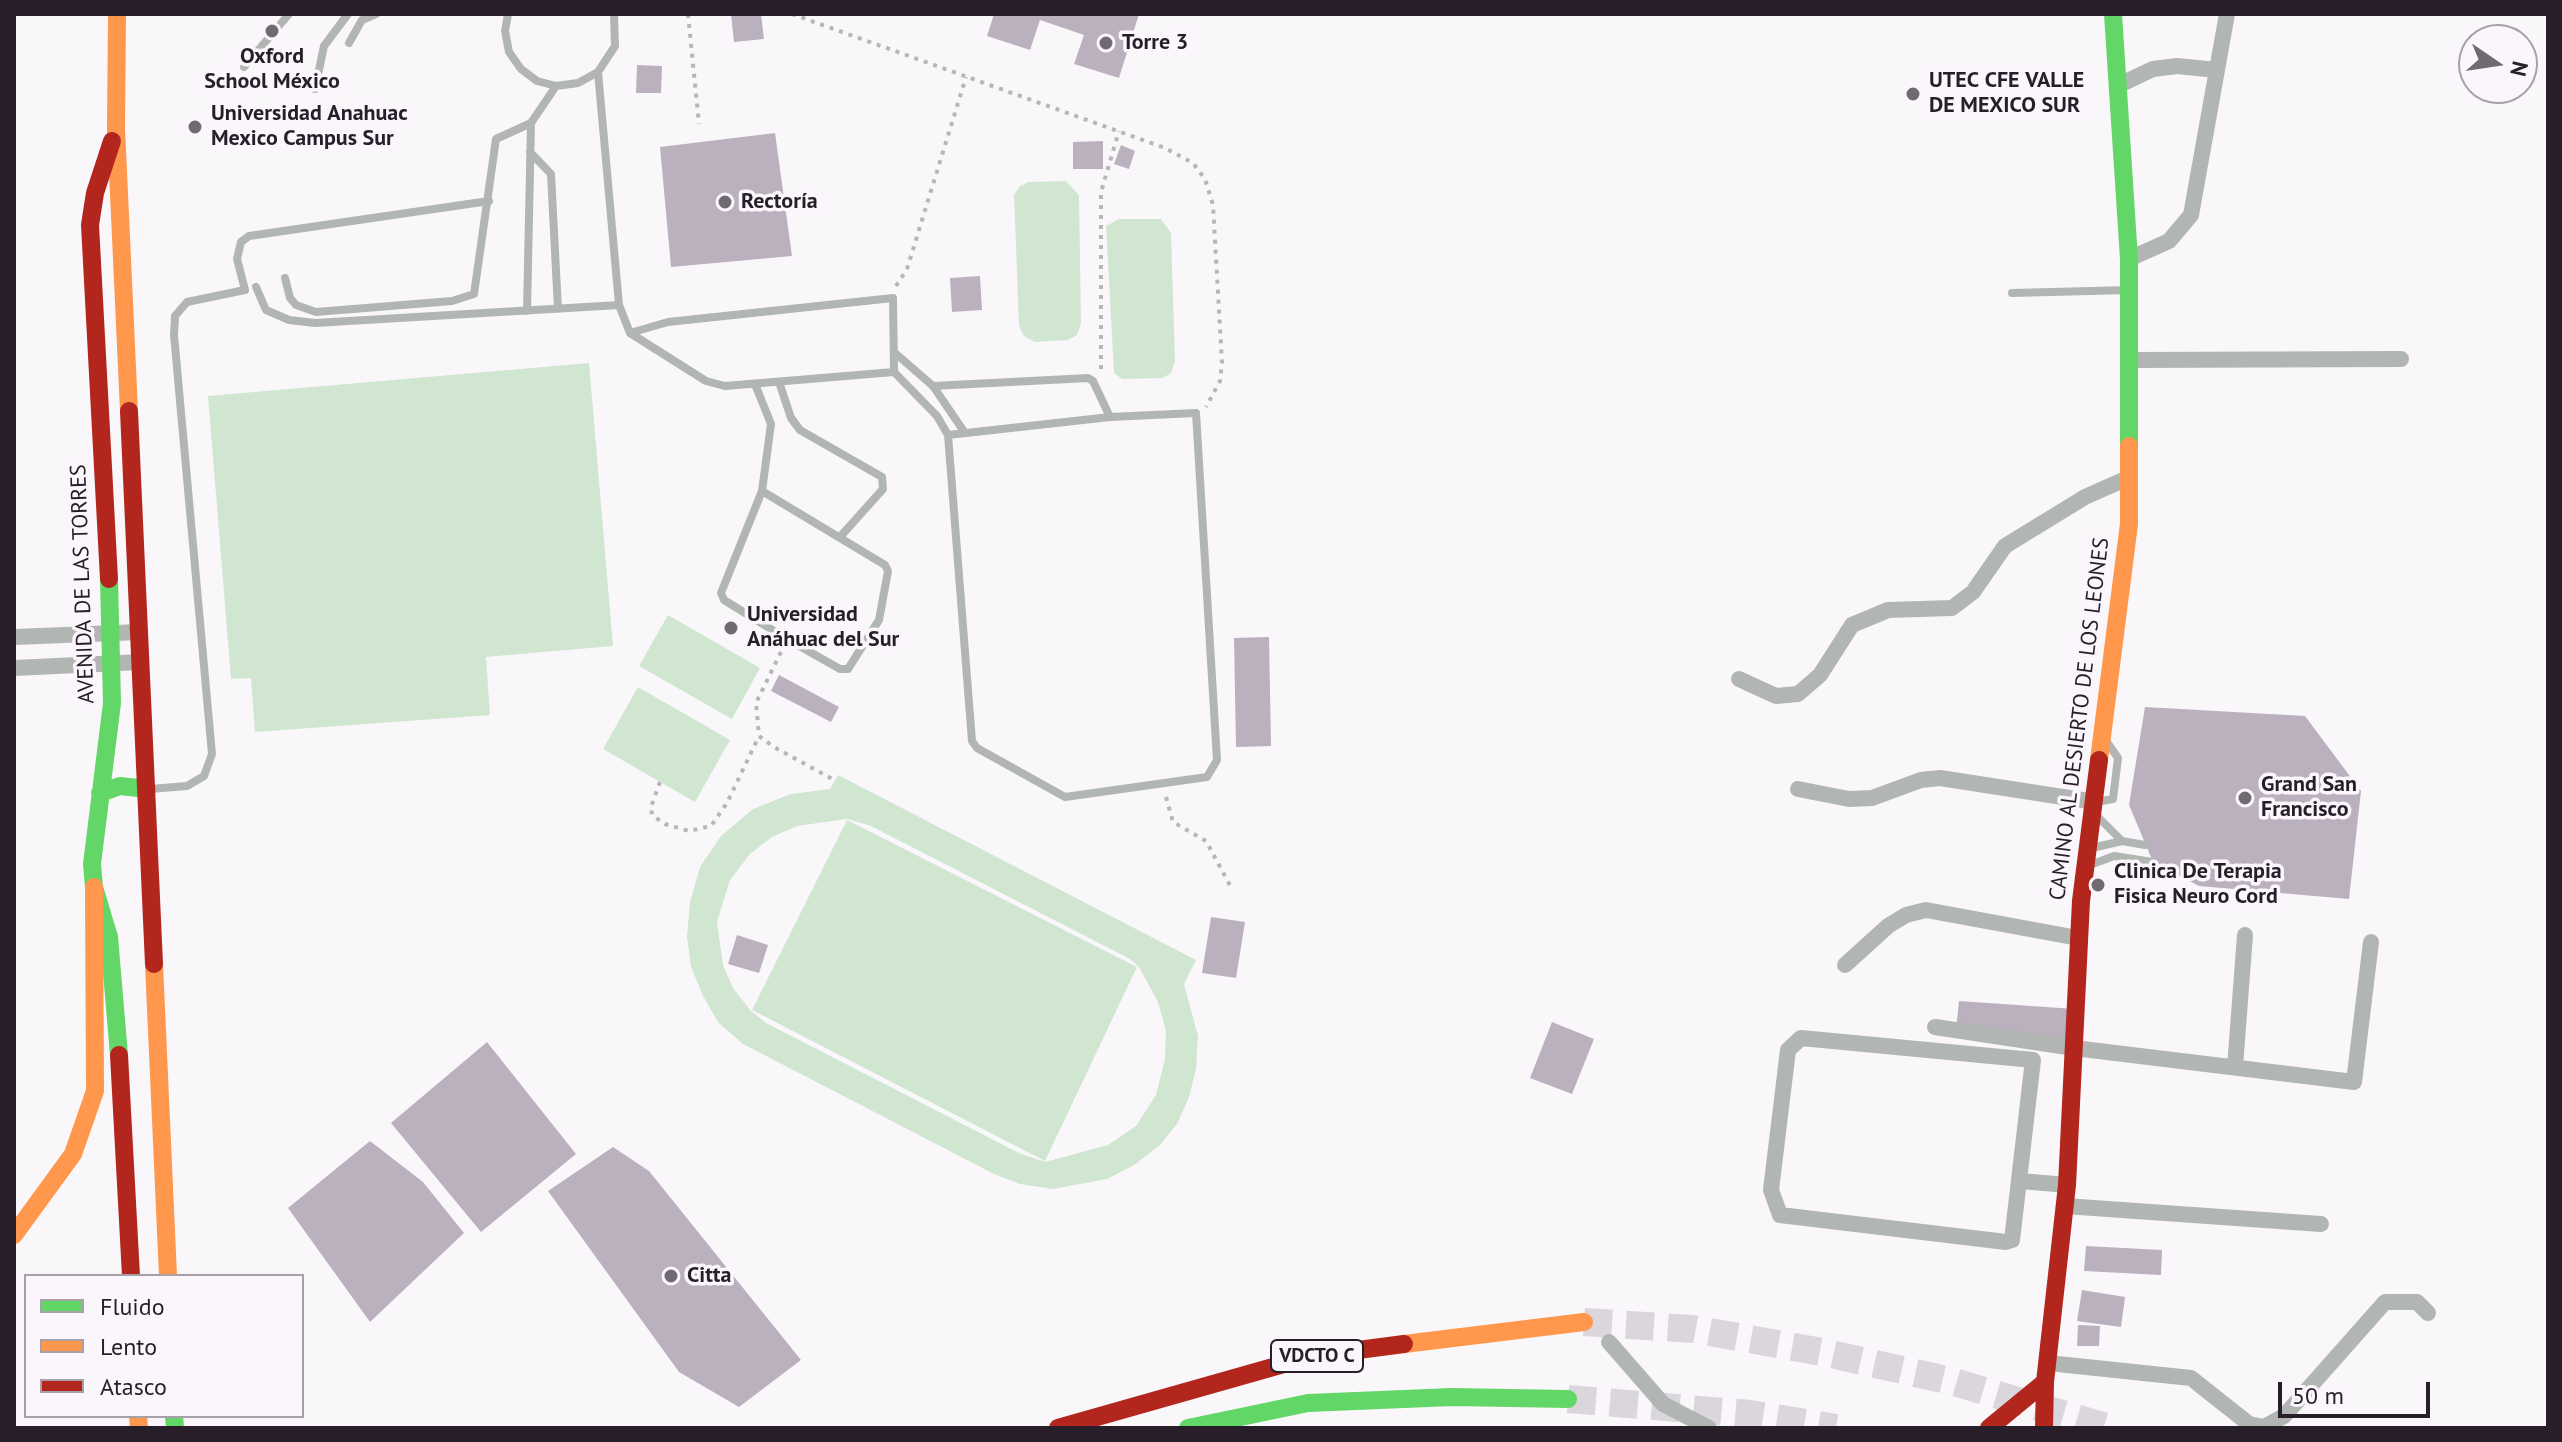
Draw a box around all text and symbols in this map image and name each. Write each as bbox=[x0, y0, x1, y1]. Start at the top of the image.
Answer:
marker: Oxford School México bbox=[263, 22, 281, 40]
north arrow bbox=[2458, 24, 2538, 104]
place label: Torre 3 bbox=[1122, 30, 1188, 56]
marker: Torre 3 bbox=[1097, 34, 1115, 52]
place label: Oxford School México bbox=[204, 44, 340, 96]
text: N bbox=[2504, 59, 2535, 79]
place label: UTEC CFE VALLE DE MEXICO SUR bbox=[1929, 68, 2084, 120]
marker: UTEC CFE VALLE DE MEXICO SUR bbox=[1904, 85, 1922, 103]
place label: Universidad Anahuac Mexico Campus Sur bbox=[211, 101, 408, 152]
marker: Universidad Anahuac Mexico Campus Sur bbox=[186, 118, 204, 136]
place label: Rectoría bbox=[741, 189, 818, 215]
marker: Rectoría bbox=[716, 193, 734, 211]
street label: AVENIDA DE LAS TORRES bbox=[66, 464, 100, 704]
street label: CAMINO AL DESIERTO DE LOS LEONES bbox=[2045, 536, 2115, 902]
place label: Universidad Anáhuac del Sur bbox=[747, 602, 899, 654]
marker: Universidad Anáhuac del Sur bbox=[722, 619, 740, 637]
place label: Grand San Francisco bbox=[2261, 772, 2357, 824]
marker: Grand San Francisco bbox=[2236, 789, 2254, 807]
place label: Clinica De Terapia Fisica Neuro Cord bbox=[2114, 859, 2282, 910]
marker: Clinica De Terapia Fisica Neuro Cord bbox=[2089, 876, 2107, 894]
place label: Citta bbox=[687, 1263, 731, 1289]
marker: Citta bbox=[662, 1267, 680, 1285]
legend bbox=[24, 1274, 304, 1418]
text: Fluido bbox=[100, 1291, 165, 1322]
text: Lento bbox=[100, 1331, 157, 1362]
road number: VDCTO C bbox=[1271, 1340, 1363, 1372]
scale bar bbox=[2282, 1366, 2434, 1416]
text: Atasco bbox=[100, 1371, 167, 1402]
text: 50 m bbox=[2292, 1380, 2344, 1411]

